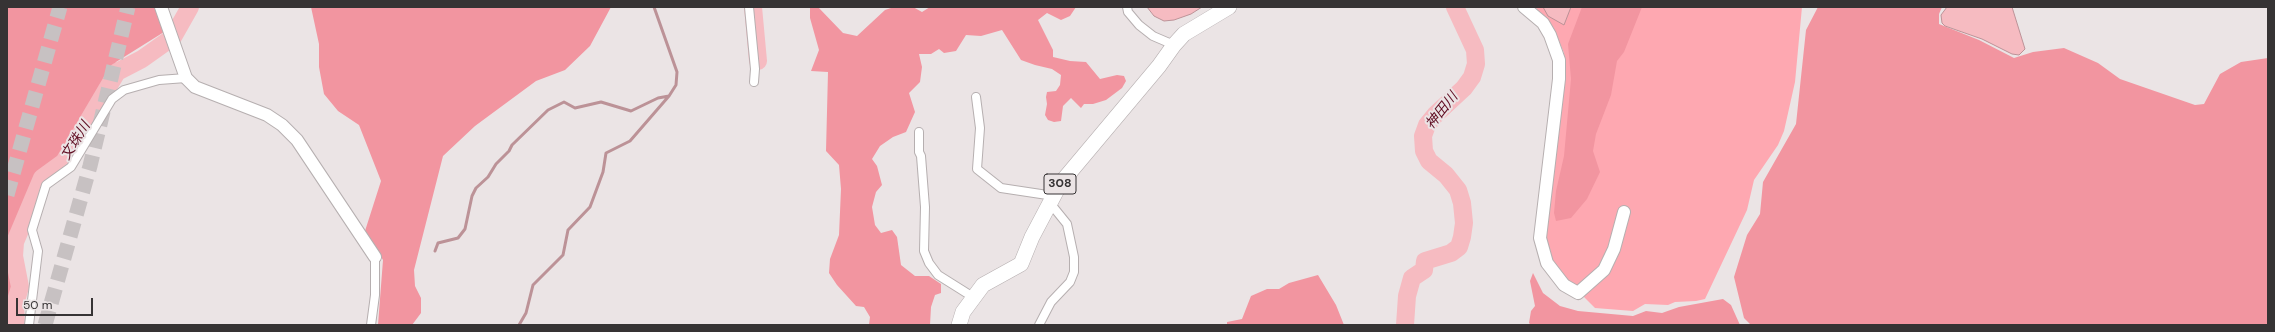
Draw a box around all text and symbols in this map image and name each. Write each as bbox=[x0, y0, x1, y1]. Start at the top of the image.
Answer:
water label: 神田川 bbox=[1422, 89, 1462, 133]
water label: 文珠川 bbox=[58, 119, 94, 163]
road number: 308 bbox=[1044, 174, 1076, 194]
scale bar bbox=[18, 290, 95, 316]
text: 50 m bbox=[23, 297, 52, 313]

